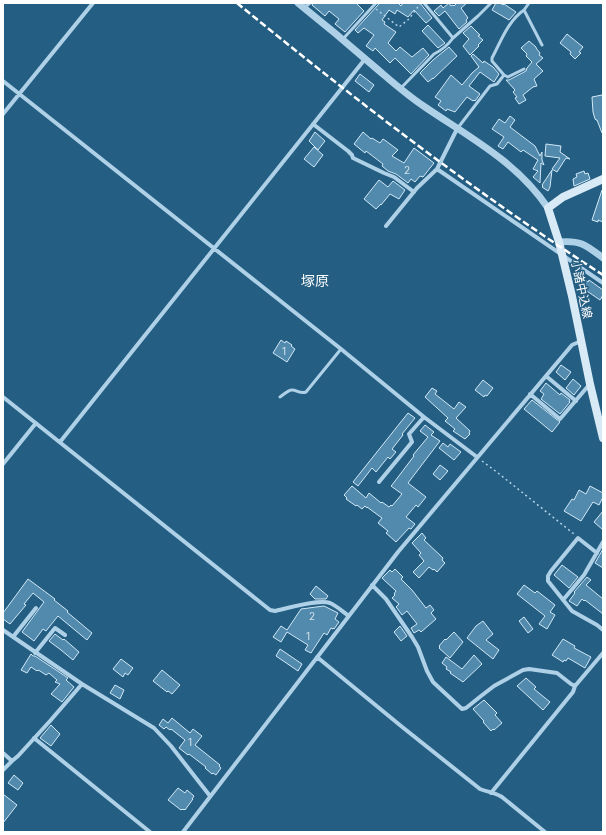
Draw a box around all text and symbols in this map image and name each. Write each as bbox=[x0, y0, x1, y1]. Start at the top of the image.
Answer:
house number: 2 bbox=[404, 164, 410, 176]
street label: 小諸中込線 bbox=[568, 258, 596, 320]
district label: 塚原 bbox=[301, 272, 329, 289]
house number: 1 bbox=[282, 345, 286, 357]
house number: 2 bbox=[309, 610, 315, 622]
house number: 1 bbox=[306, 630, 310, 642]
house number: 1 bbox=[188, 736, 192, 748]

